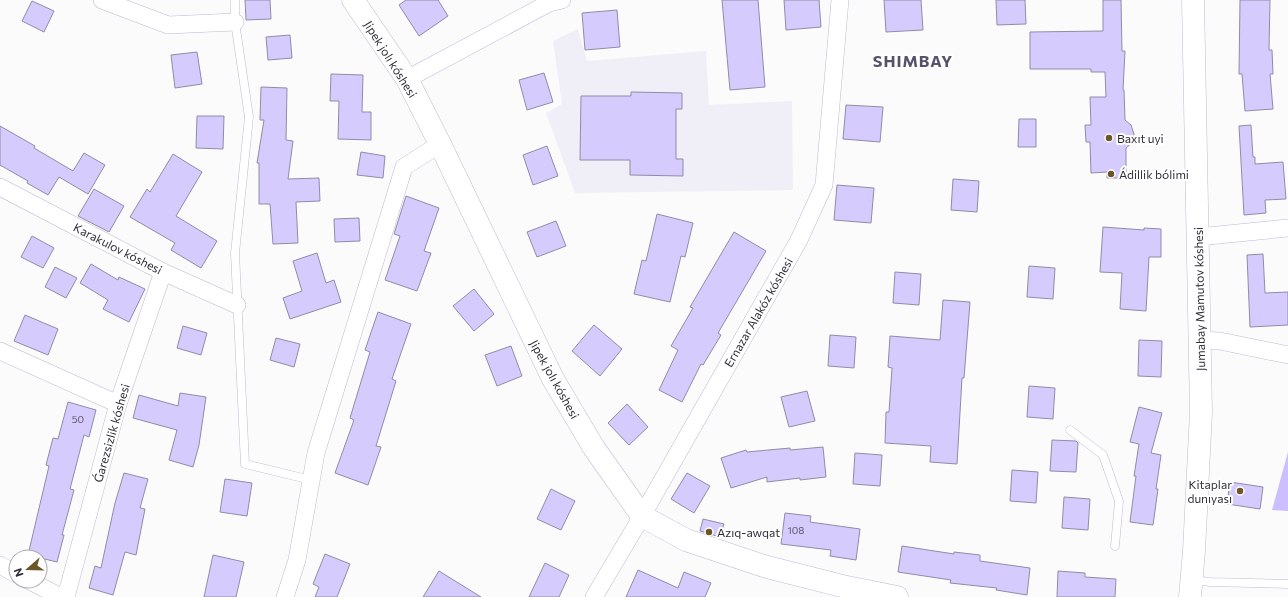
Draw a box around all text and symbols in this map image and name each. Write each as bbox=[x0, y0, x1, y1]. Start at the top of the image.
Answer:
street label: Jipek jolı kóshesi bbox=[361, 18, 420, 101]
district label: SHIMBAY bbox=[873, 51, 953, 70]
place label: Baxıt uyi bbox=[1117, 131, 1164, 145]
marker: Baxıt uyi bbox=[1104, 133, 1114, 143]
place label: Ádillik bólimi bbox=[1119, 167, 1189, 181]
marker: Ádillik bólimi bbox=[1106, 169, 1116, 179]
street label: Karakulov kóshesi bbox=[71, 220, 165, 276]
street label: Jumabay Mamutov kóshesi bbox=[1191, 227, 1208, 371]
street label: Ernazar Alakóz kóshesi bbox=[721, 255, 795, 369]
street label: Jipek jolı kóshesi bbox=[527, 337, 582, 421]
street label: Ǵarezsizlik kóshesi bbox=[90, 382, 132, 484]
house number: 50 bbox=[72, 413, 84, 425]
place label: Kitaplar dunıyası bbox=[1187, 477, 1232, 505]
marker: Kitaplar dunıyası bbox=[1235, 486, 1245, 496]
house number: 108 bbox=[788, 524, 804, 536]
place label: Azıq-awqat bbox=[717, 525, 780, 539]
marker: Azıq-awqat bbox=[704, 527, 714, 537]
north arrow bbox=[8, 549, 48, 589]
text: N bbox=[11, 566, 26, 579]

